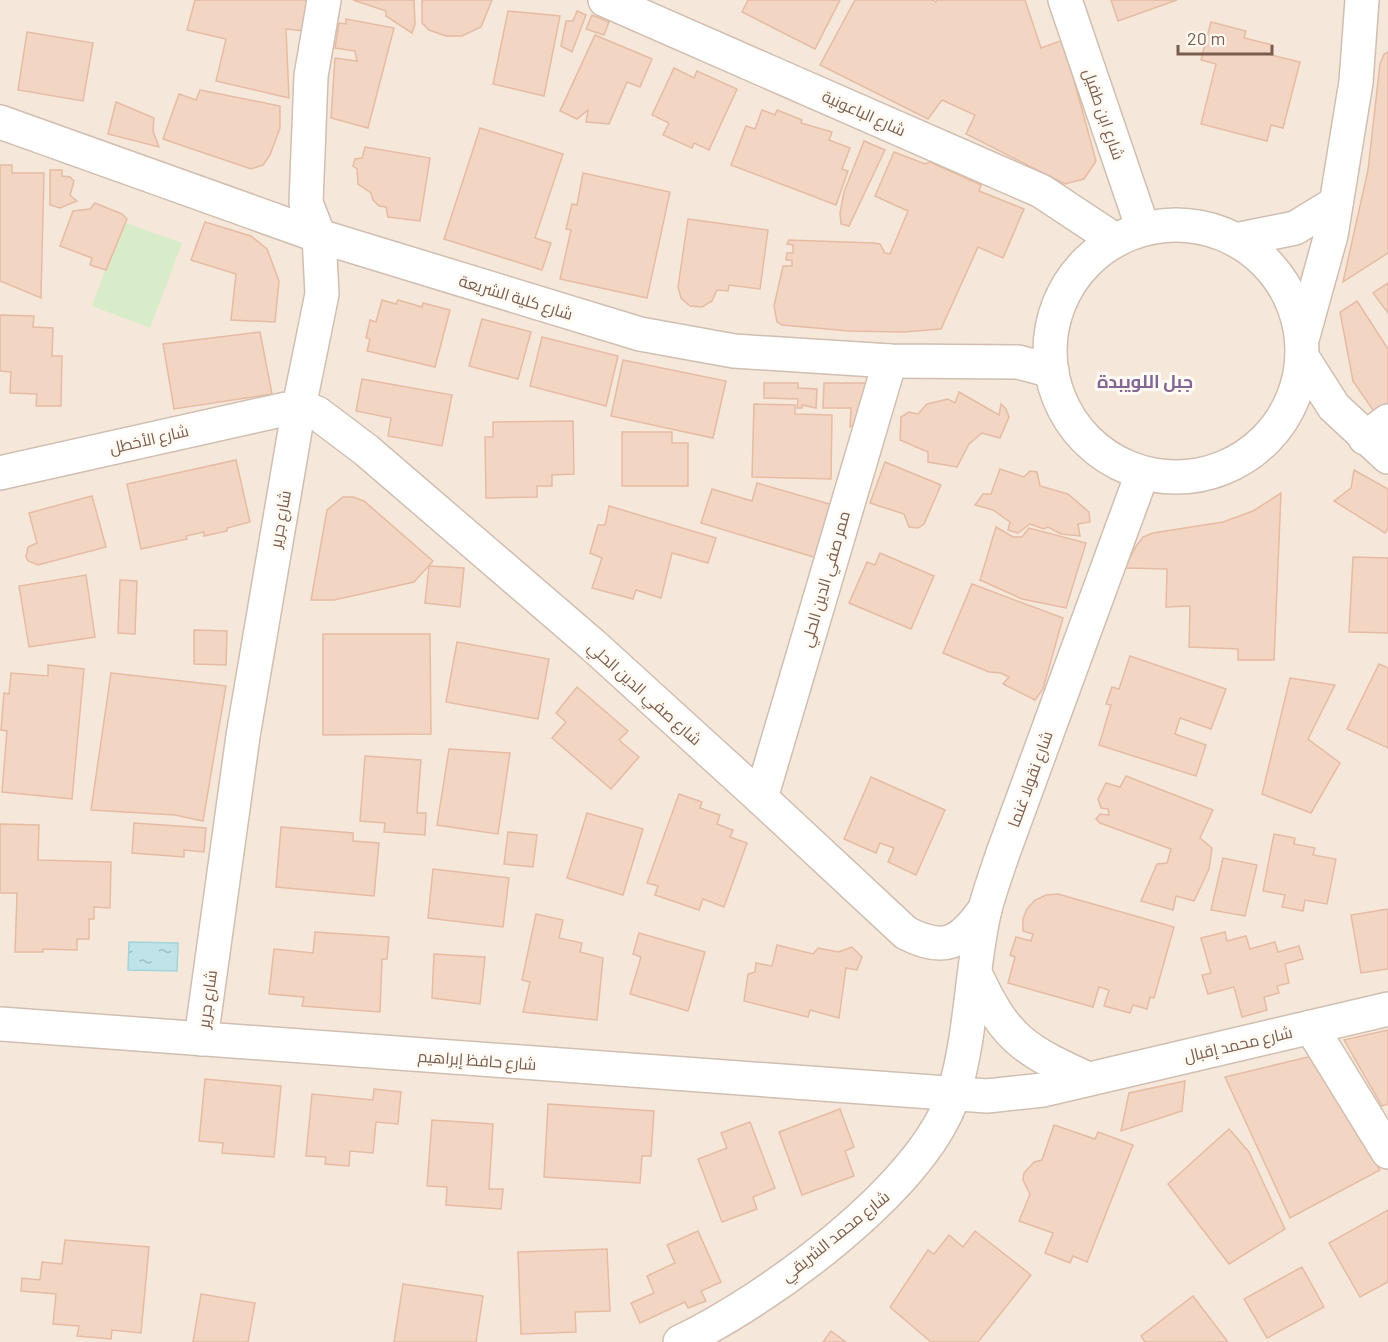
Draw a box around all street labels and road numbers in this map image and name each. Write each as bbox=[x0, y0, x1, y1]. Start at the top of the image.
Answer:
street label: شارع ابن طفيل bbox=[1077, 66, 1129, 163]
street label: شارع الباعونية bbox=[818, 86, 909, 142]
street label: شارع كلية الشريعة bbox=[456, 270, 575, 326]
street label: شارع الأخطل bbox=[107, 420, 191, 460]
street label: شارع جرير bbox=[265, 489, 297, 551]
street label: ممر صفي الدين الحلي bbox=[796, 509, 858, 651]
street label: شارع صفي الدين الحلي bbox=[581, 637, 706, 752]
street label: شارع نقولا غنما bbox=[1003, 728, 1059, 831]
street label: شارع جرير bbox=[193, 969, 223, 1030]
street label: شارع محمد إقبال bbox=[1182, 1022, 1295, 1068]
street label: شارع حافظ إبراهيم bbox=[417, 1046, 537, 1076]
street label: شارع محمد الشريقي bbox=[777, 1186, 896, 1289]

